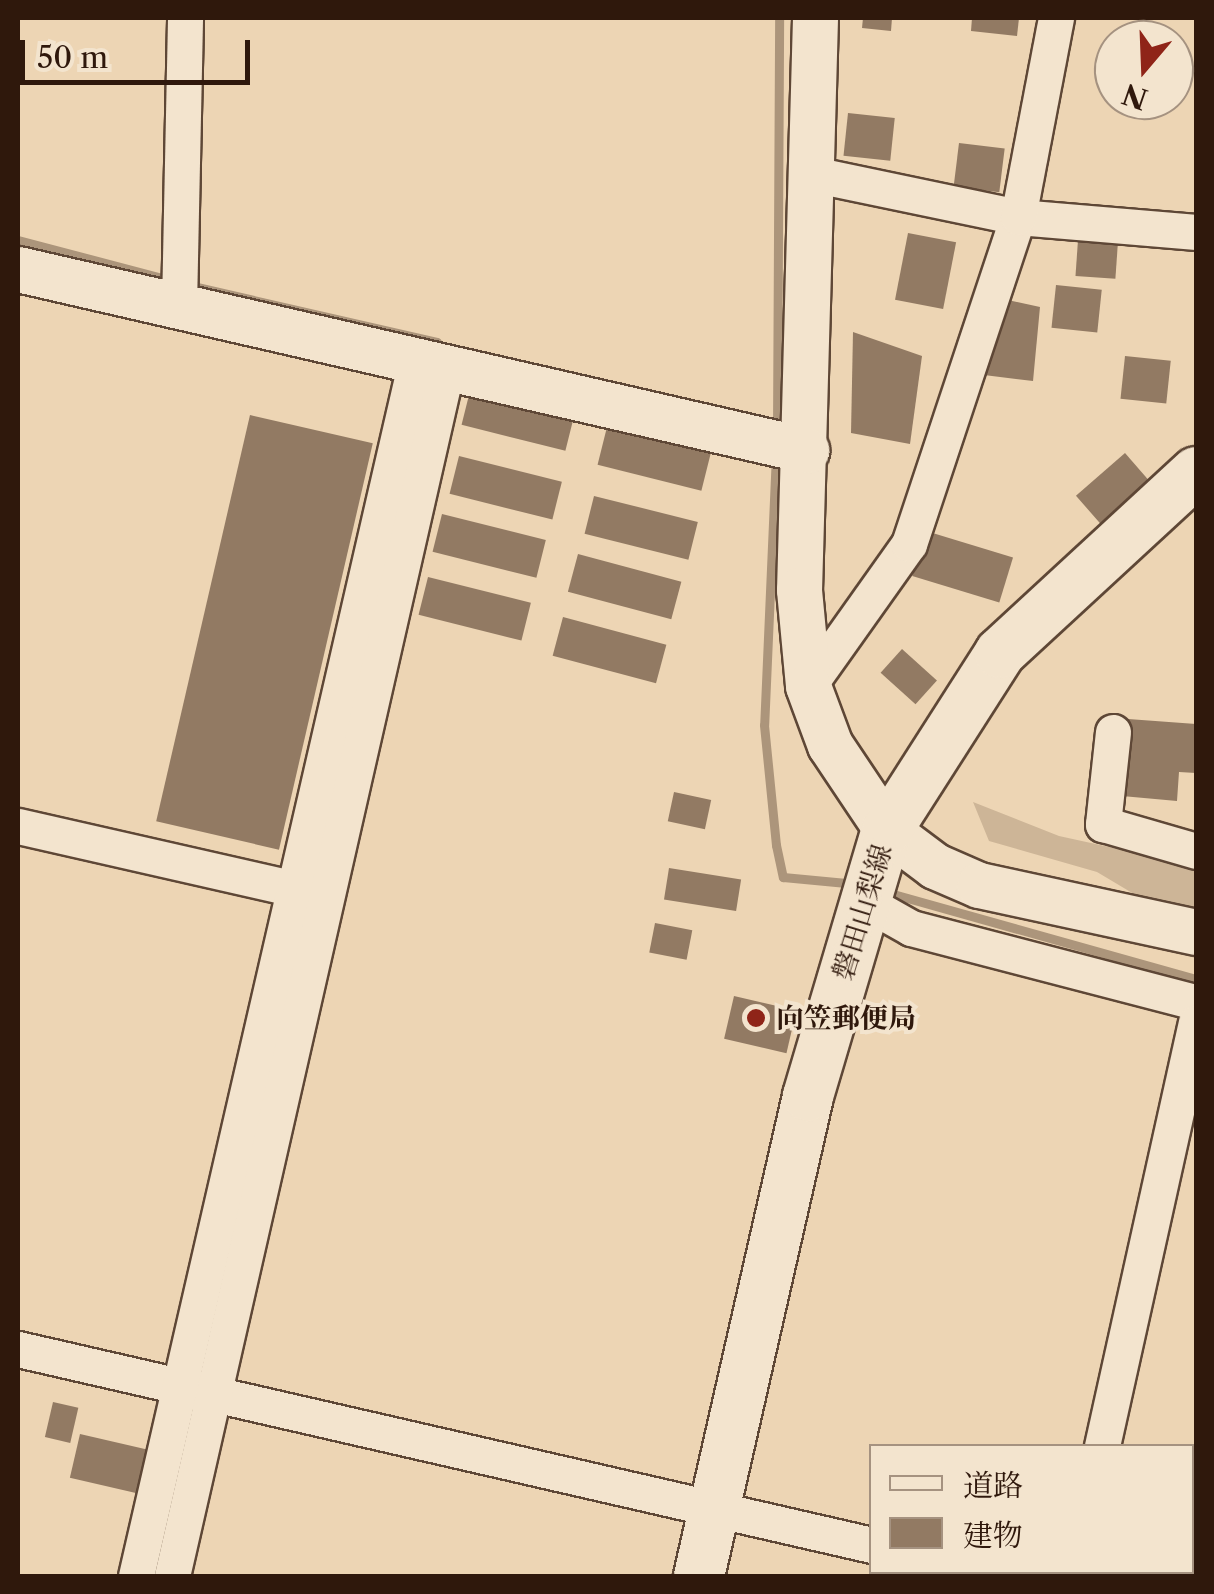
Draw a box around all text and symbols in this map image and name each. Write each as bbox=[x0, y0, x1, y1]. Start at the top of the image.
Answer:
scale bar bbox=[25, 20, 255, 82]
north arrow bbox=[1094, 20, 1194, 120]
text: 50 m bbox=[37, 39, 108, 76]
text: N bbox=[1118, 76, 1152, 117]
street label: 磐田山梨線 bbox=[825, 840, 899, 984]
place label: 向笠郵便局 bbox=[776, 1001, 916, 1035]
marker: 向笠郵便局 bbox=[745, 1007, 767, 1029]
legend bbox=[869, 1444, 1194, 1574]
text: 道路 bbox=[963, 1467, 1023, 1504]
text: 建物 bbox=[963, 1517, 1023, 1554]

